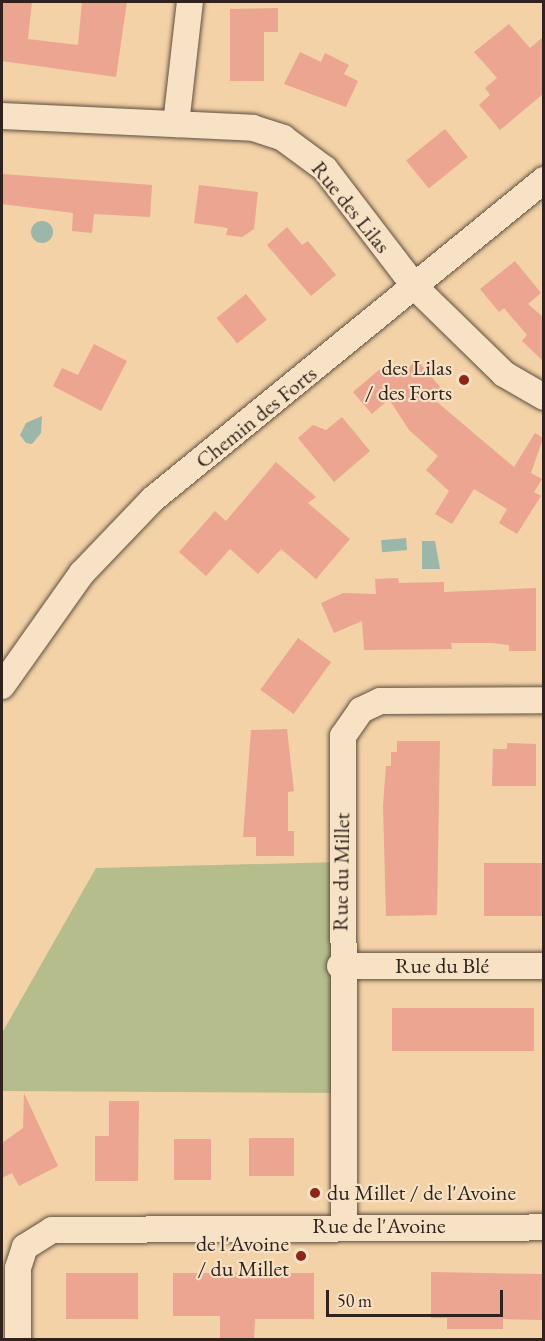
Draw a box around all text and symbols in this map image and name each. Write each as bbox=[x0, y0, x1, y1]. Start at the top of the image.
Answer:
street label: Rue des Lilas bbox=[306, 156, 396, 258]
place label: des Lilas / des Forts bbox=[365, 354, 452, 406]
street label: Chemin des Forts bbox=[190, 360, 322, 474]
marker: des Lilas / des Forts bbox=[457, 373, 471, 387]
street label: Rue du Millet bbox=[327, 812, 355, 932]
street label: Rue du Blé bbox=[395, 953, 489, 979]
place label: du Millet / de l'Avoine bbox=[327, 1180, 516, 1206]
marker: du Millet / de l'Avoine bbox=[308, 1186, 322, 1200]
street label: Rue de l'Avoine bbox=[312, 1213, 446, 1239]
place label: de l'Avoine / du Millet bbox=[196, 1230, 289, 1282]
marker: de l'Avoine / du Millet bbox=[294, 1249, 308, 1263]
scale bar bbox=[329, 1278, 506, 1316]
text: 50 m bbox=[337, 1289, 372, 1312]

